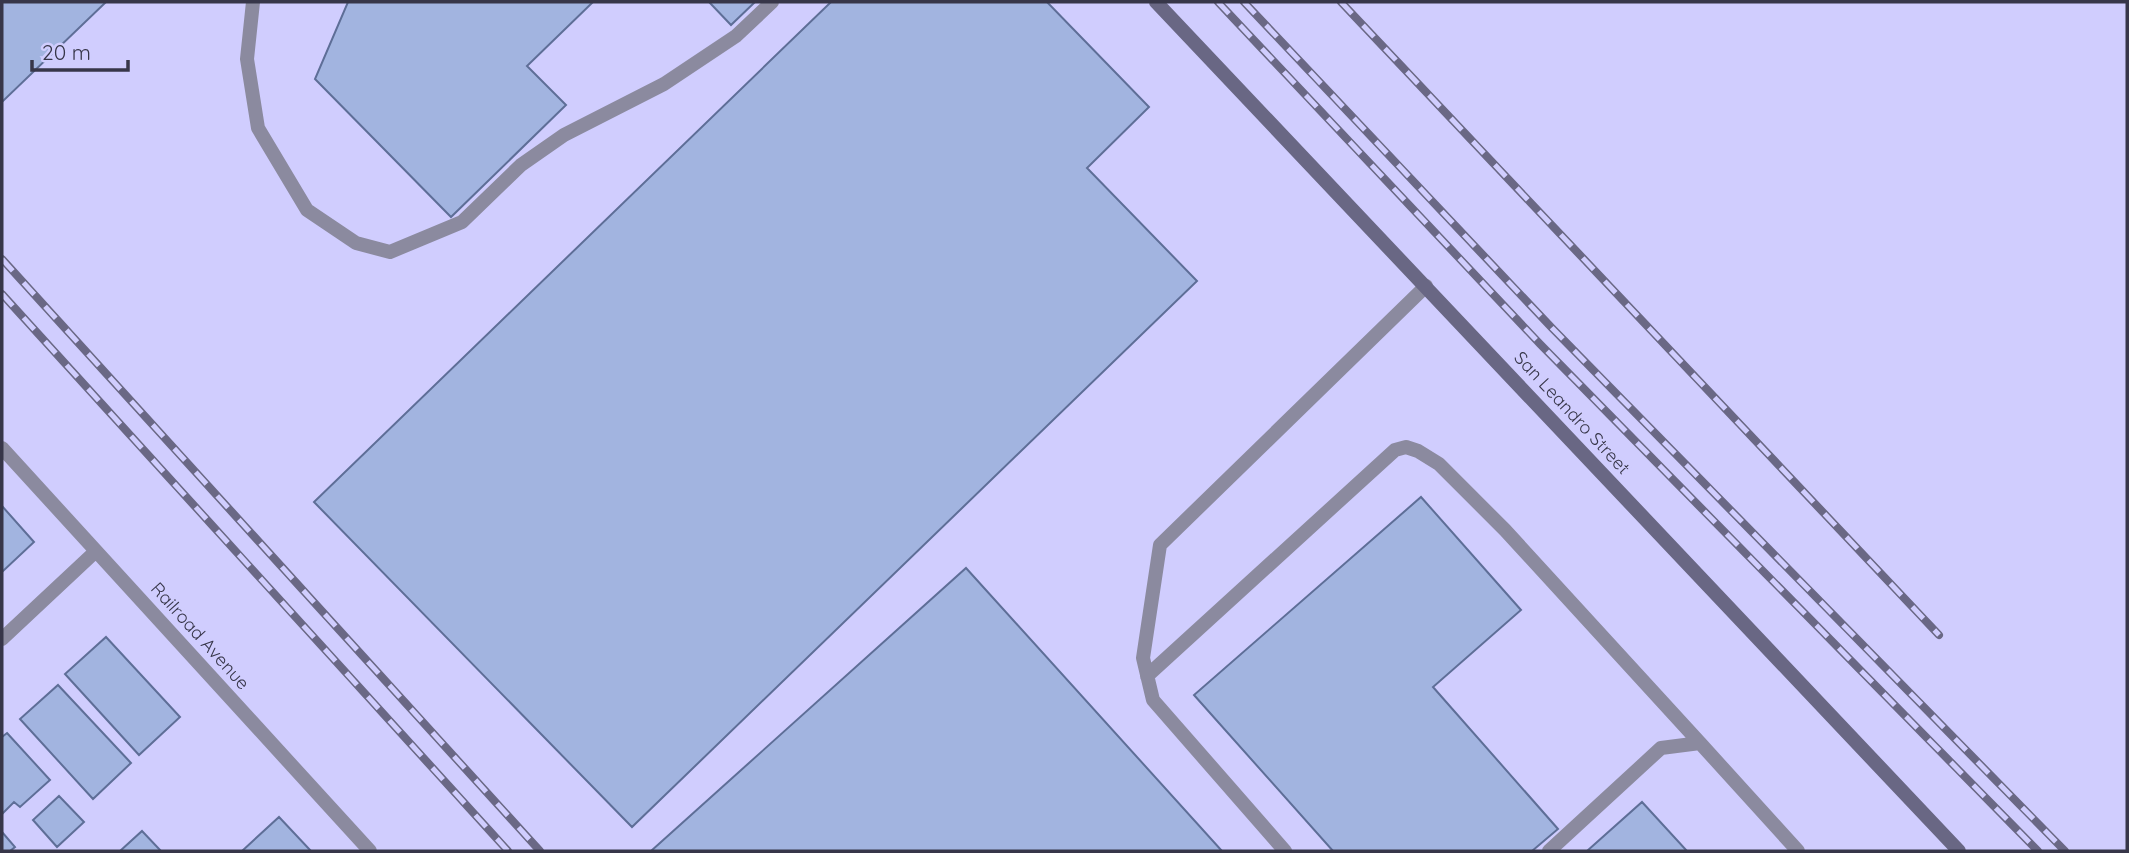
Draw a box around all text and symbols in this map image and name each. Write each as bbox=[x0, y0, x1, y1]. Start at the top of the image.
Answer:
scale bar bbox=[32, 28, 128, 72]
text: 20 m bbox=[42, 39, 91, 65]
street label: San Leandro Street bbox=[1509, 346, 1635, 479]
street label: Railroad Avenue bbox=[146, 577, 255, 694]

